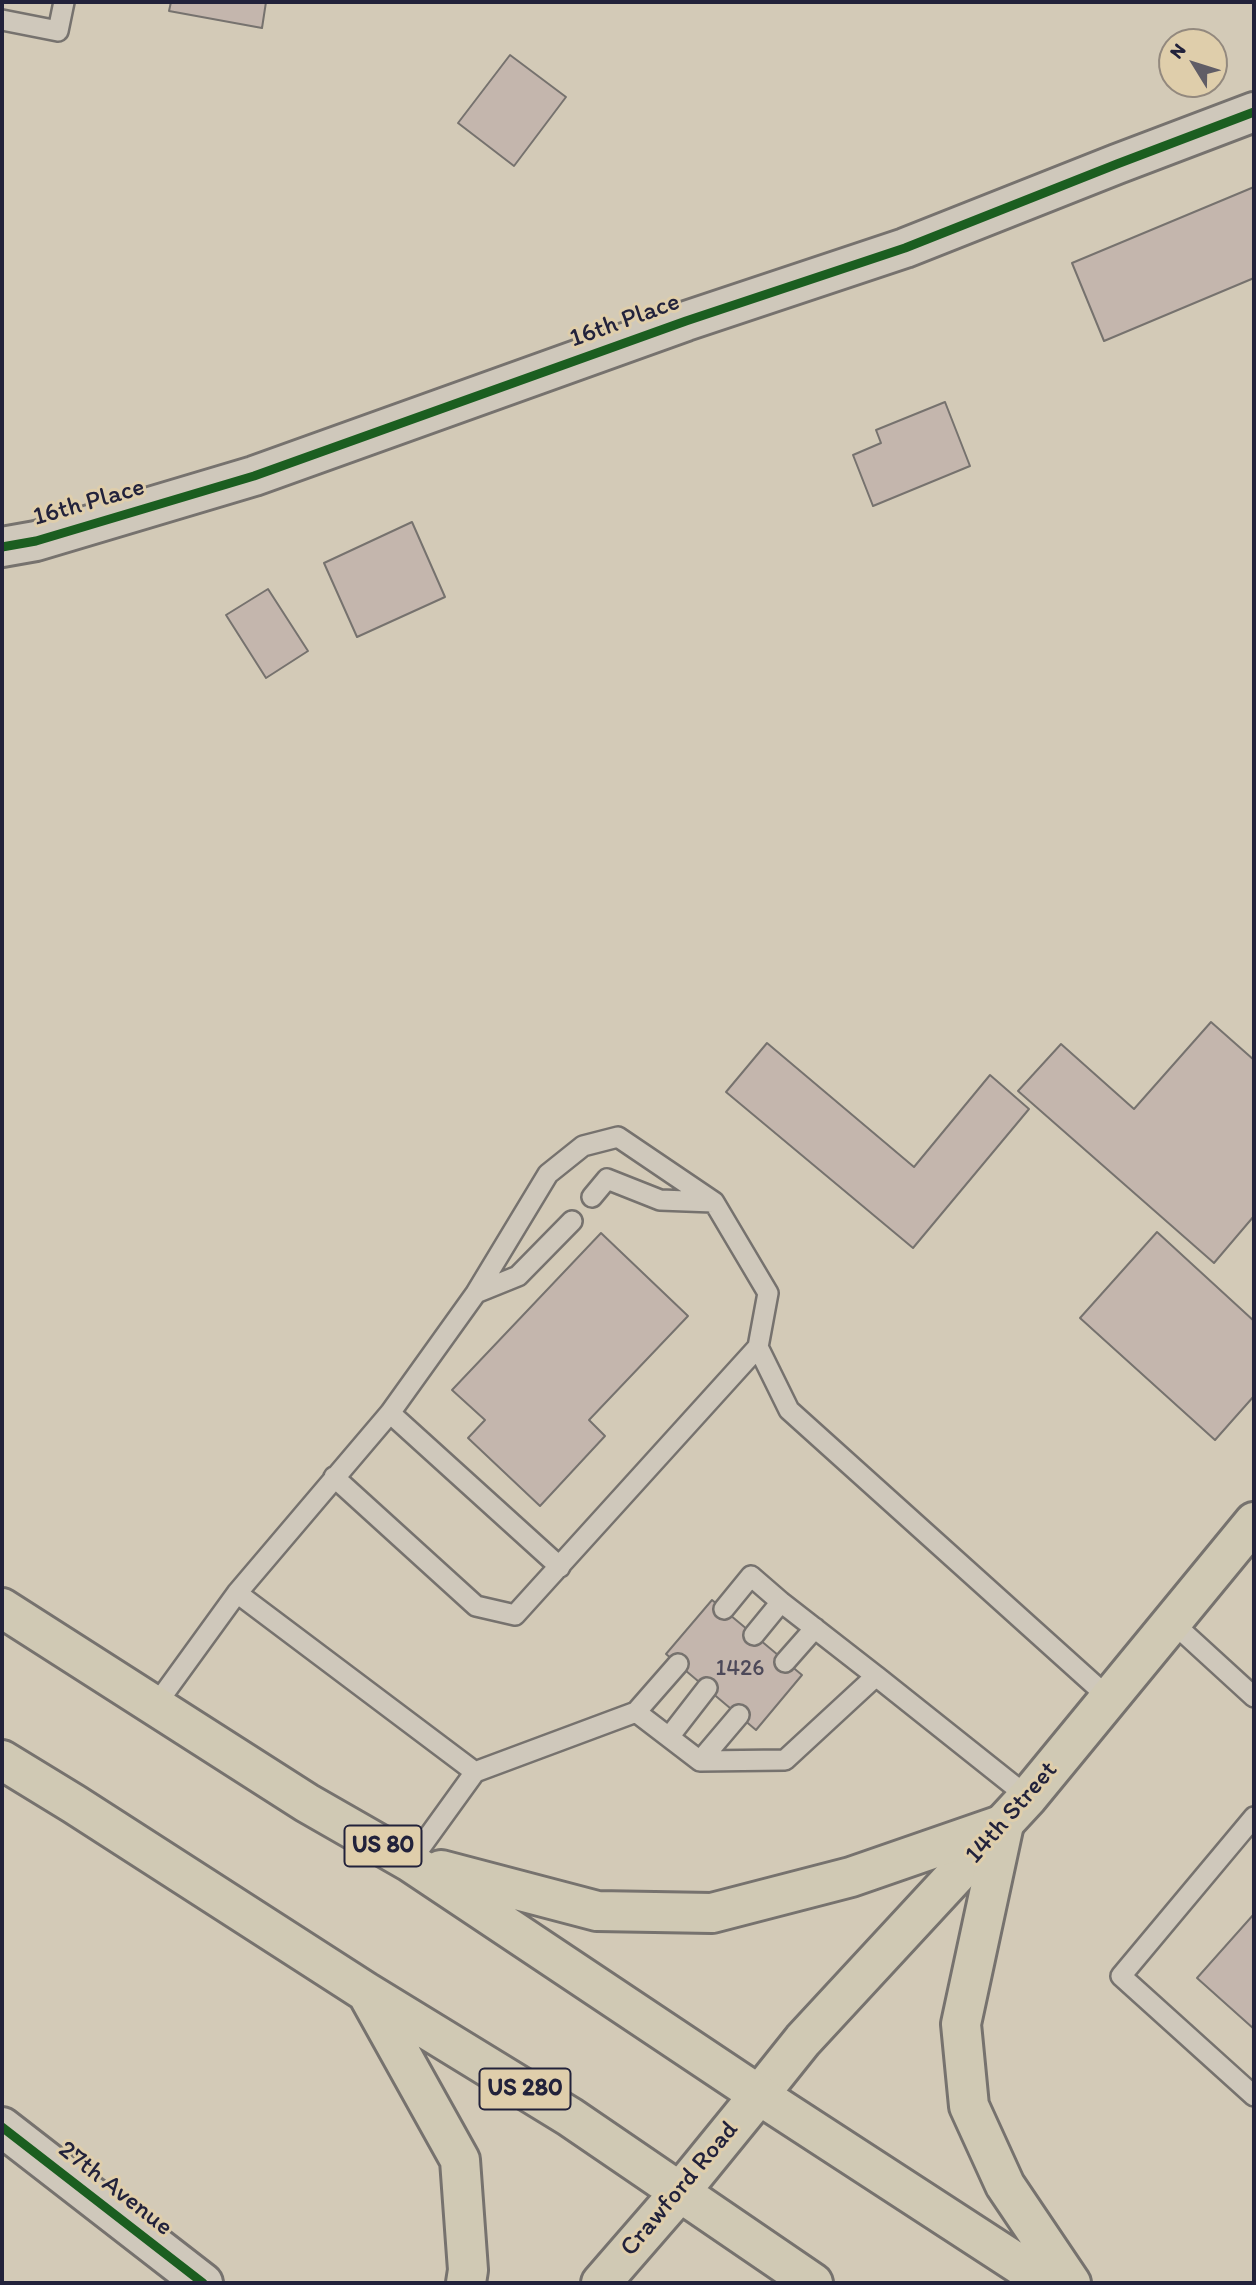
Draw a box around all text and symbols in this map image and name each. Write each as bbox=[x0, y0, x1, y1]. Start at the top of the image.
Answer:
north arrow bbox=[1158, 28, 1228, 98]
text: N bbox=[1165, 39, 1191, 63]
street label: 16th Place bbox=[566, 287, 684, 355]
street label: 16th Place bbox=[30, 472, 148, 534]
house number: 1426 bbox=[716, 1655, 764, 1683]
street label: 14th Street bbox=[959, 1755, 1065, 1871]
road number: US 80 bbox=[344, 1826, 422, 1867]
road number: US 280 bbox=[480, 2068, 570, 2110]
street label: Crawford Road bbox=[614, 2115, 746, 2263]
street label: 27th Avenue bbox=[52, 2135, 178, 2243]

